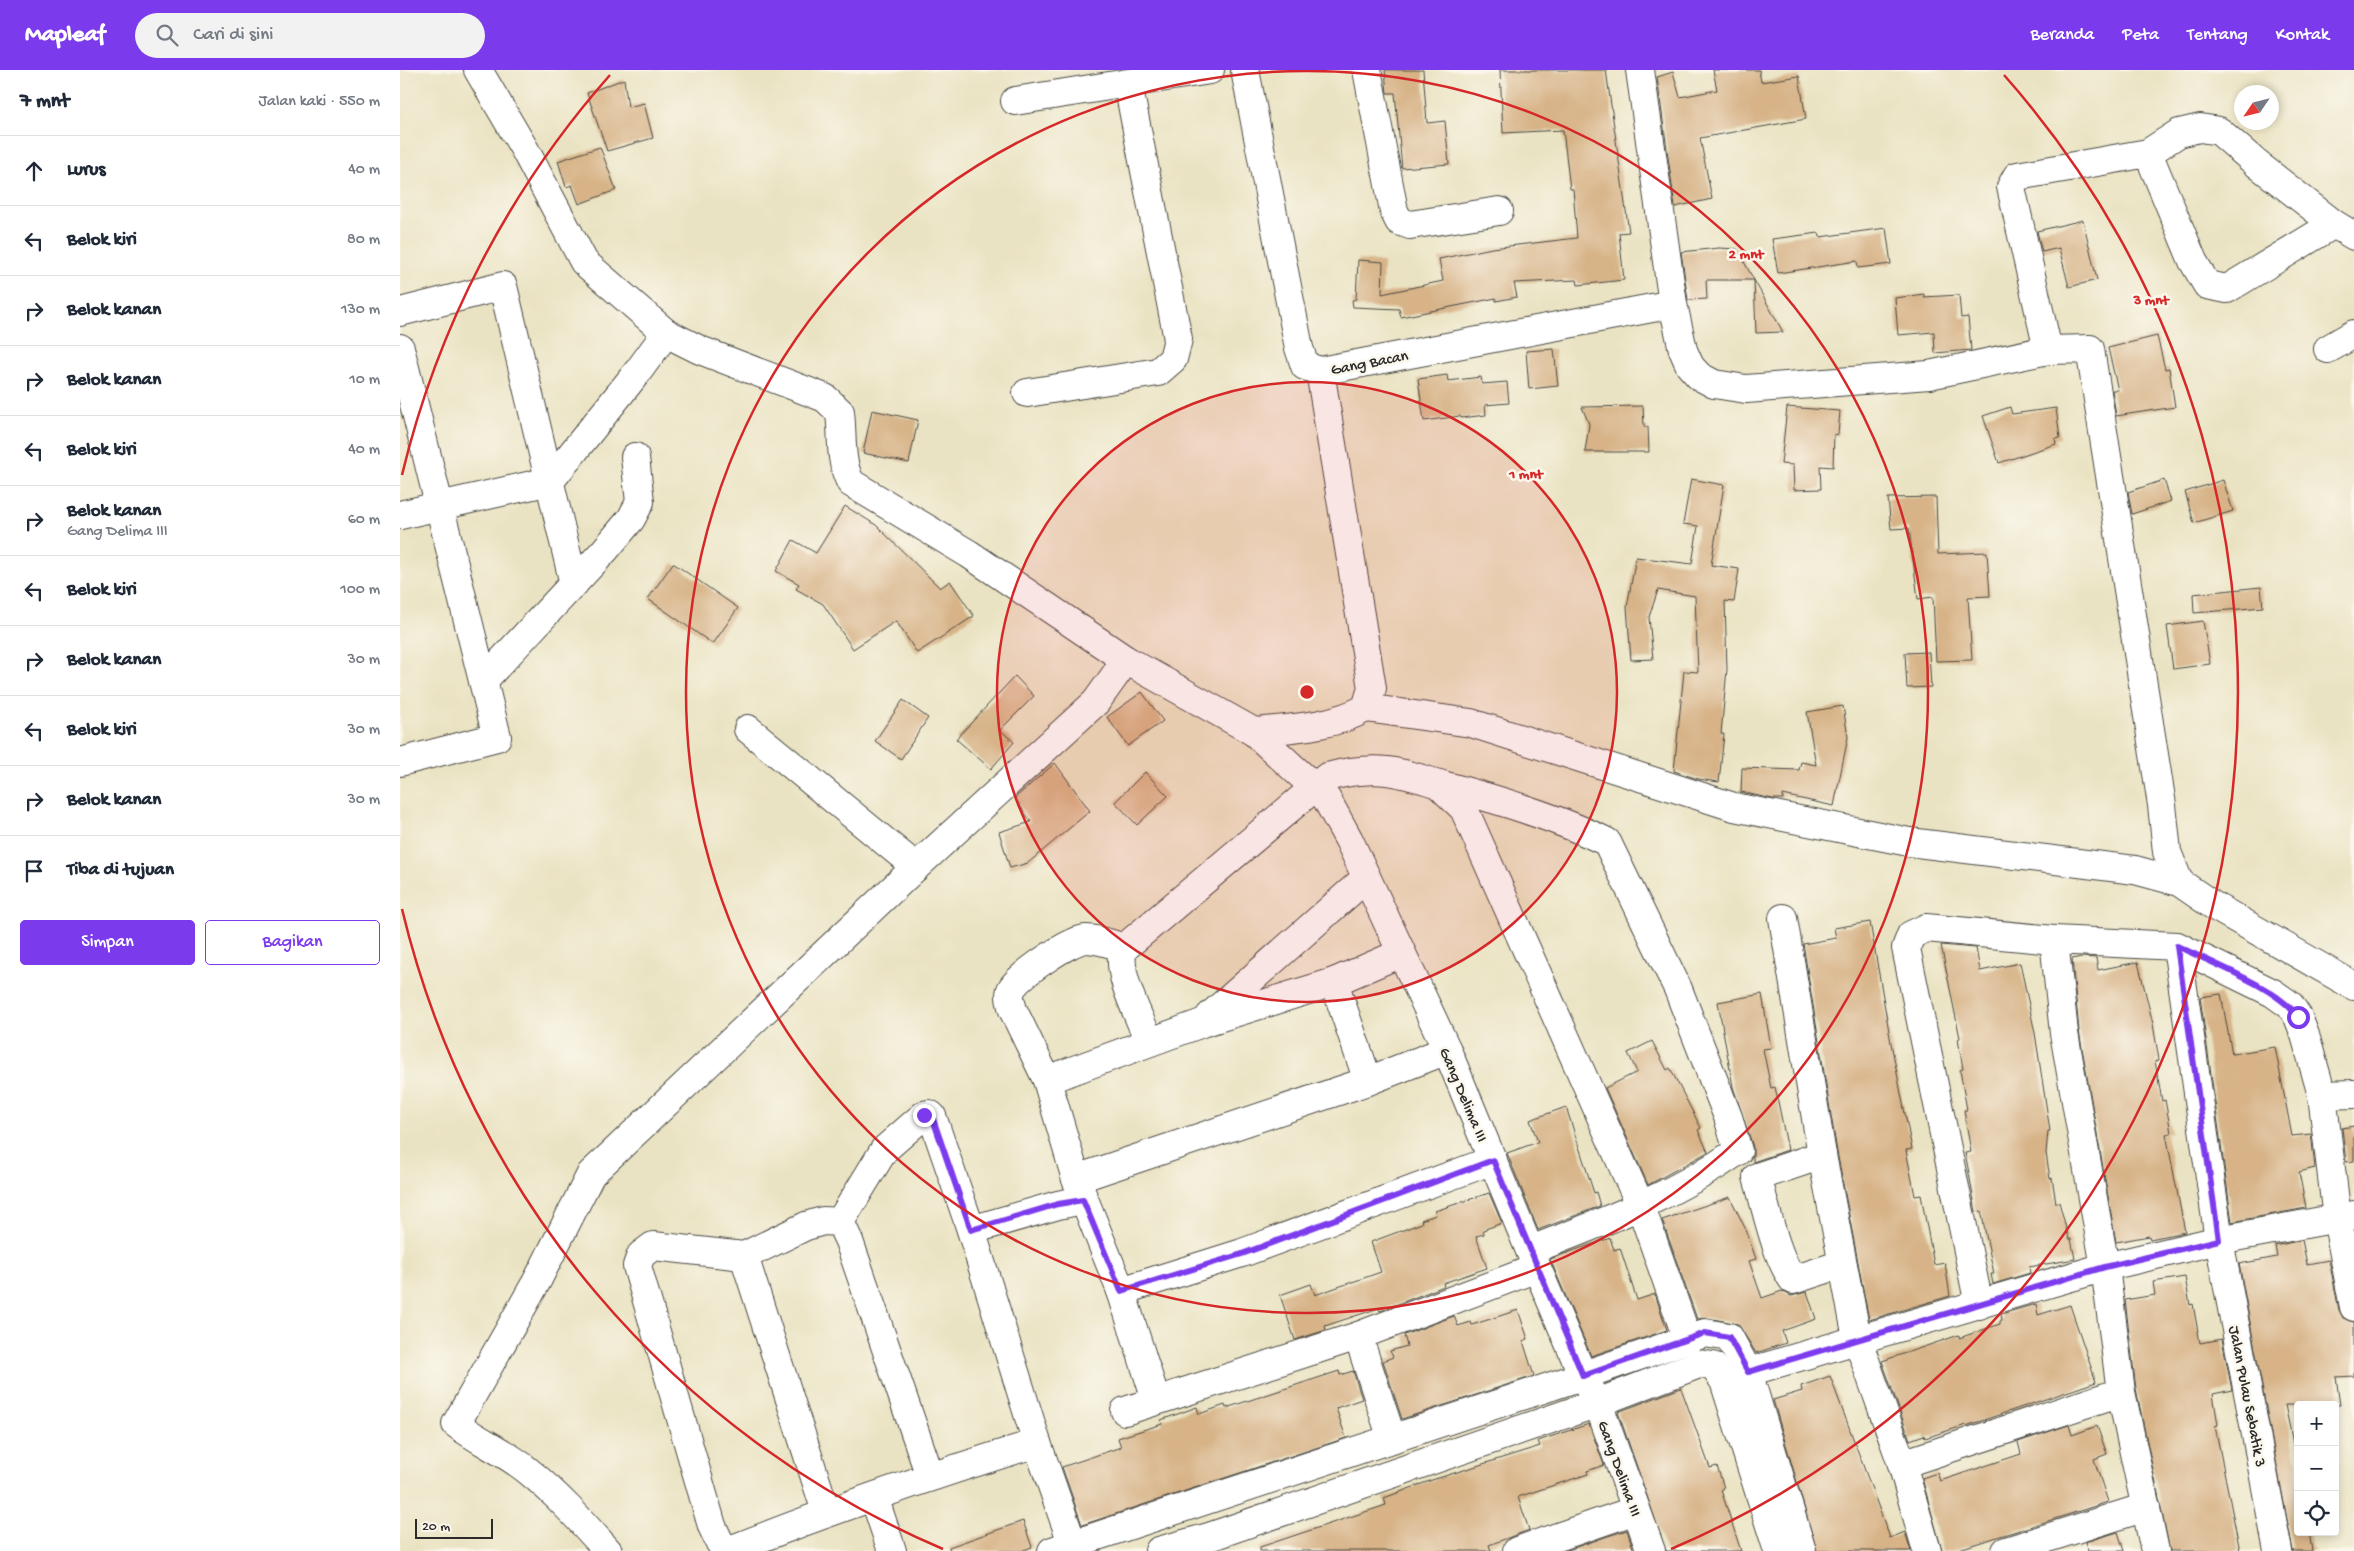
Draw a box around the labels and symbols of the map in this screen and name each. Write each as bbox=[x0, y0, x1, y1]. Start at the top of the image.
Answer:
north arrow bbox=[2234, 85, 2279, 130]
text: 2 mnt bbox=[1729, 246, 1765, 264]
text: 3 mnt bbox=[2132, 292, 2170, 310]
street label: Gang Bacan bbox=[1329, 348, 1410, 381]
text: 1 mnt bbox=[1508, 466, 1545, 484]
centre of rings bbox=[1298, 683, 1316, 701]
route start bbox=[2287, 1006, 2310, 1029]
street label: Gang Delima III bbox=[1433, 1045, 1490, 1145]
route end bbox=[913, 1104, 936, 1127]
street label: Jalan Pulau Sebatik 3 bbox=[2223, 1324, 2269, 1469]
street label: Gang Delima III bbox=[1592, 1419, 1644, 1520]
scale bar bbox=[415, 1516, 492, 1539]

